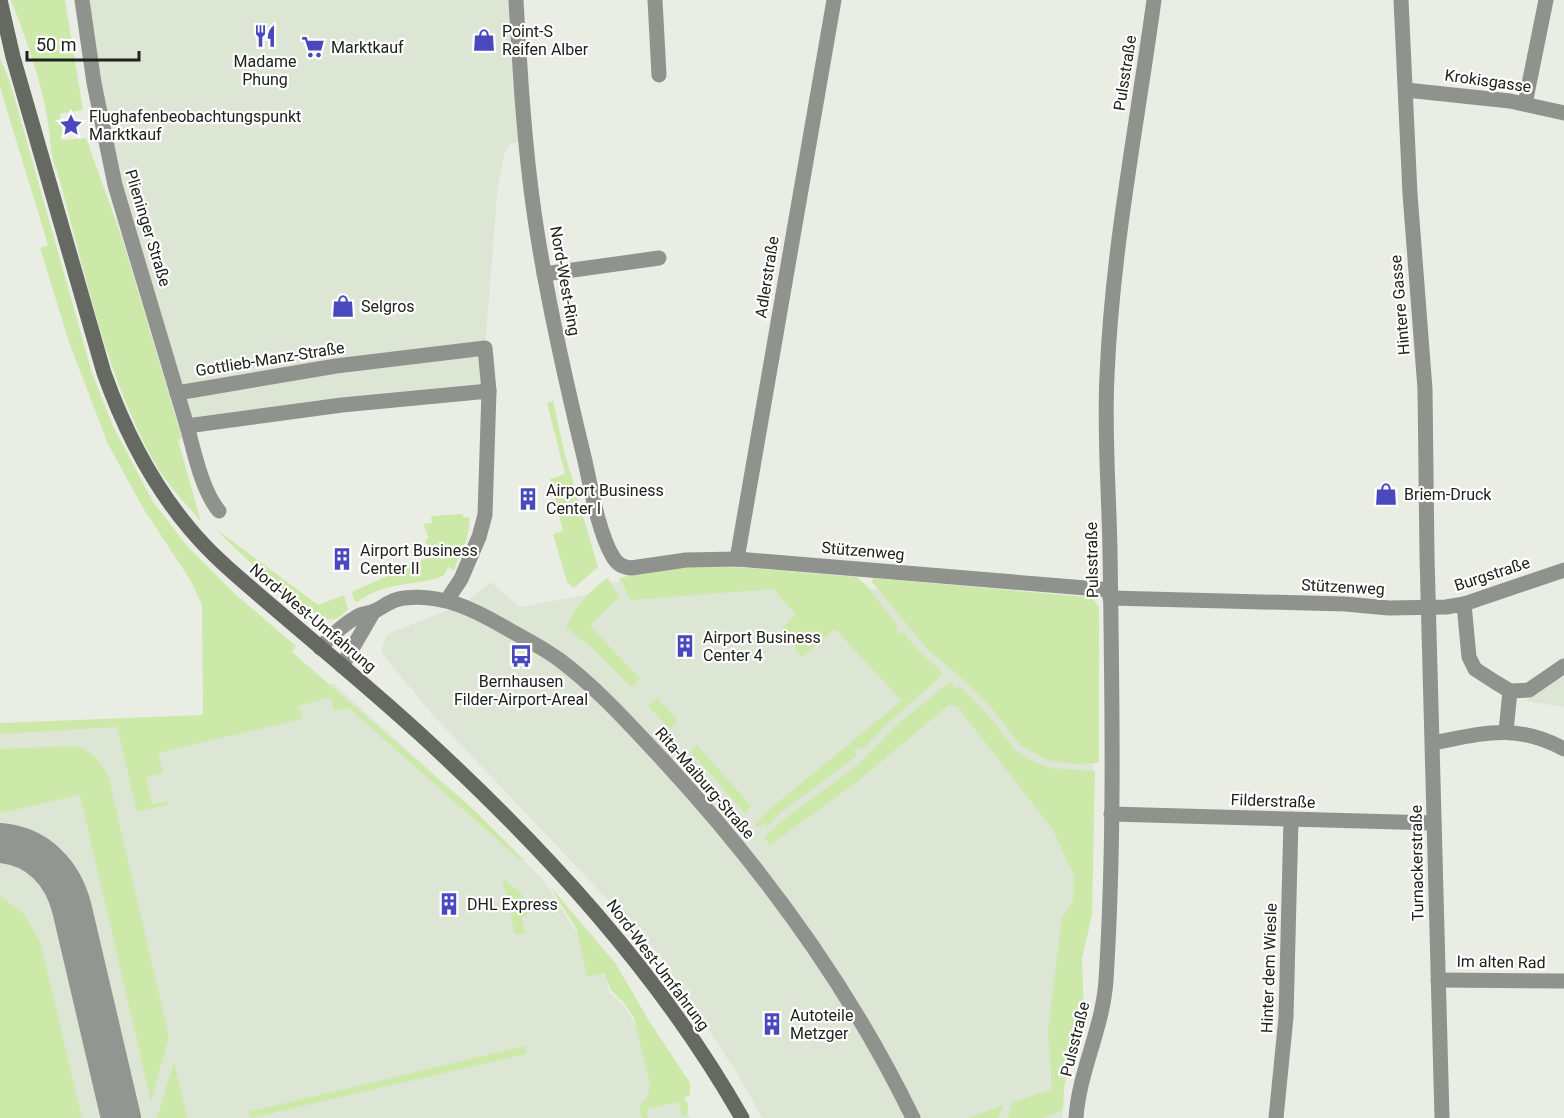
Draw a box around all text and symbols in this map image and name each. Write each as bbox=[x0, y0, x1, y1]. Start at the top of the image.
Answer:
place label: Point-S Reifen Alber bbox=[502, 22, 589, 59]
restaurant icon: Madame Phung bbox=[252, 23, 278, 49]
scale bar bbox=[27, 24, 140, 62]
shop icon: Point-S Reifen Alber bbox=[471, 27, 497, 53]
text: 50 m bbox=[36, 34, 76, 55]
supermarket icon: Marktkauf bbox=[300, 34, 326, 60]
street label: Pulsstraße bbox=[1110, 34, 1140, 112]
place label: Marktkauf bbox=[331, 38, 404, 57]
place label: Madame Phung bbox=[234, 52, 296, 89]
street label: Krokisgasse bbox=[1443, 66, 1533, 96]
place label: Flughafenbeobachtungspunkt Marktkauf bbox=[89, 107, 301, 144]
place icon: Flughafenbeobachtungspunkt Marktkauf bbox=[58, 112, 84, 138]
street label: Plieninger Straße bbox=[121, 167, 175, 289]
street label: Nord-West-Ring bbox=[546, 225, 584, 337]
street label: Adlerstraße bbox=[751, 235, 783, 319]
street label: Hintere Gasse bbox=[1386, 254, 1414, 356]
shop icon: Selgros bbox=[330, 293, 356, 319]
place label: Selgros bbox=[361, 297, 415, 316]
street label: Gottlieb-Manz-Straße bbox=[194, 338, 346, 380]
place label: Airport Business Center I bbox=[546, 481, 664, 518]
shop icon: Briem-Druck bbox=[1373, 481, 1399, 507]
place label: Briem-Druck bbox=[1404, 485, 1492, 504]
building icon: Airport Business Center I bbox=[515, 486, 541, 512]
street label: Pulsstraße bbox=[1082, 522, 1102, 598]
street label: Stützenweg bbox=[821, 538, 905, 564]
place label: Airport Business Center II bbox=[360, 541, 478, 578]
building icon: Airport Business Center II bbox=[329, 546, 355, 572]
street label: Burgstraße bbox=[1452, 553, 1532, 595]
street label: Nord-West-Umfahrung bbox=[246, 560, 380, 676]
street label: Stützenweg bbox=[1301, 575, 1385, 599]
place label: Airport Business Center 4 bbox=[703, 628, 821, 665]
building icon: Airport Business Center 4 bbox=[672, 633, 698, 659]
bus stop icon: Bernhausen Filder-Airport-Areal bbox=[508, 643, 534, 669]
place label: Bernhausen Filder-Airport-Areal bbox=[454, 672, 588, 709]
street label: Rita-Maiburg-Straße bbox=[651, 723, 759, 843]
street label: Filderstraße bbox=[1230, 790, 1316, 812]
street label: Turnackerstraße bbox=[1406, 805, 1428, 921]
building icon: DHL Express bbox=[436, 891, 462, 917]
place label: DHL Express bbox=[467, 895, 558, 914]
street label: Nord-West-Umfahrung bbox=[603, 896, 713, 1034]
street label: Hinter dem Wiesle bbox=[1257, 903, 1281, 1033]
street label: Im alten Rad bbox=[1456, 952, 1546, 972]
street label: Pulsstraße bbox=[1057, 1000, 1093, 1078]
place label: Autoteile Metzger bbox=[790, 1006, 853, 1043]
building icon: Autoteile Metzger bbox=[759, 1011, 785, 1037]

